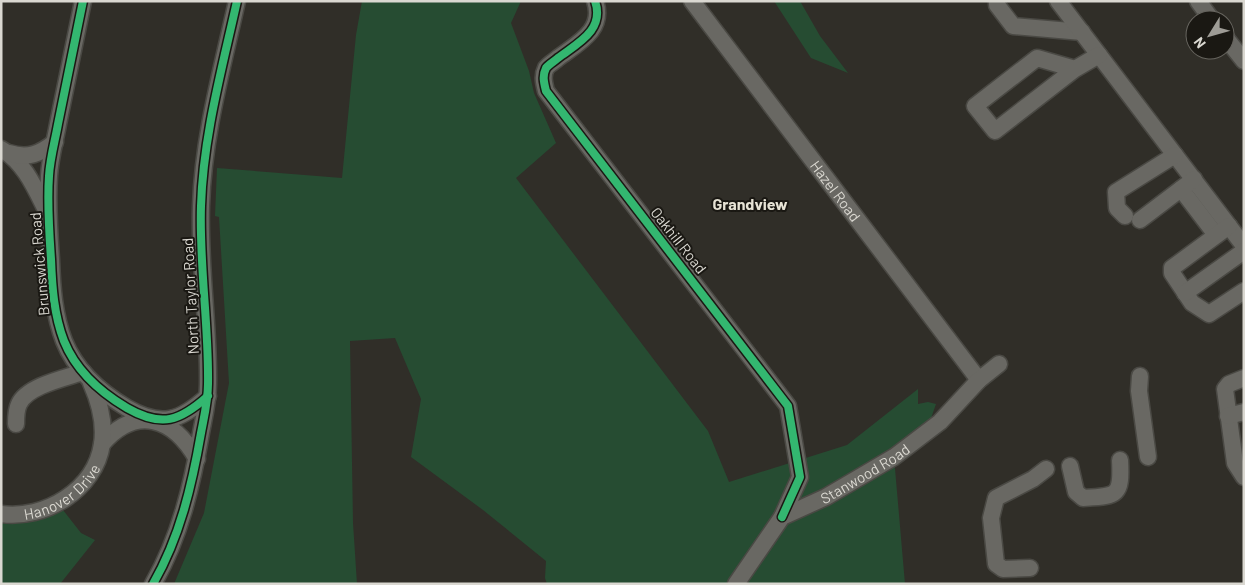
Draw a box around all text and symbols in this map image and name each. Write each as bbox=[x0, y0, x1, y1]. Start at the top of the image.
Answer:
north arrow bbox=[1185, 10, 1235, 60]
text: N bbox=[1190, 34, 1209, 52]
street label: Hazel Road bbox=[807, 157, 865, 225]
district label: Grandview bbox=[712, 194, 788, 213]
street label: Oakhill Road bbox=[647, 203, 711, 277]
street label: Brunswick Road bbox=[26, 211, 52, 317]
street label: North Taylor Road bbox=[178, 237, 202, 355]
street label: Stanwood Road bbox=[818, 439, 913, 507]
street label: Hanover Drive bbox=[22, 461, 103, 523]

